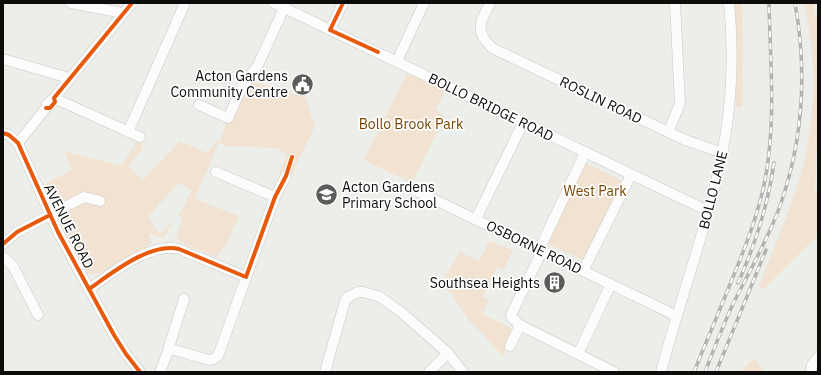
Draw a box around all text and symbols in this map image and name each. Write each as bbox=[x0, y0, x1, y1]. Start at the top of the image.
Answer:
place label: Acton Gardens Community Centre bbox=[170, 67, 288, 101]
street label: BOLLO BRIDGE ROAD bbox=[425, 69, 557, 145]
public building icon: Acton Gardens Community Centre bbox=[290, 71, 316, 97]
street label: ROSLIN ROAD bbox=[557, 72, 645, 128]
park label: Bollo Brook Park bbox=[359, 115, 464, 133]
street label: BOLLO LANE bbox=[695, 149, 731, 231]
place label: Acton Gardens Primary School bbox=[342, 178, 437, 212]
street label: AVENUE ROAD bbox=[40, 181, 98, 271]
school or university icon: Acton Gardens Primary School bbox=[314, 182, 340, 208]
park label: West Park bbox=[563, 182, 627, 200]
street label: OSBORNE ROAD bbox=[483, 216, 585, 278]
building icon: Southsea Heights bbox=[542, 270, 568, 296]
place label: Southsea Heights bbox=[430, 274, 540, 292]

